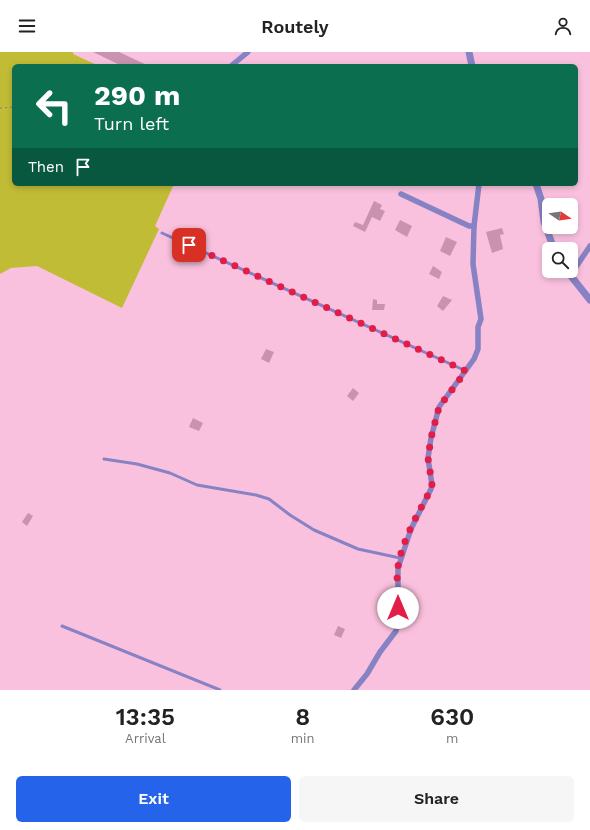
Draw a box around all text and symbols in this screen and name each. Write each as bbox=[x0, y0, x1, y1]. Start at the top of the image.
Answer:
icon: menu bbox=[16, 15, 38, 37]
icon: person bbox=[552, 15, 574, 37]
text: Routely bbox=[261, 16, 329, 37]
text: 290 m bbox=[94, 79, 180, 112]
icon: left bbox=[28, 80, 80, 132]
text: Turn left bbox=[94, 113, 169, 134]
icon: arrive bbox=[72, 156, 94, 178]
text: Then bbox=[28, 158, 64, 176]
north arrow bbox=[542, 198, 578, 234]
map controls bbox=[542, 198, 578, 278]
pin bbox=[172, 228, 206, 262]
icon: arrive bbox=[178, 234, 200, 256]
button: search bbox=[542, 242, 578, 278]
position arrow bbox=[377, 587, 419, 629]
text: 13:35 bbox=[116, 703, 175, 731]
text: 8 bbox=[295, 703, 310, 731]
text: 630 bbox=[430, 703, 474, 731]
text: Arrival bbox=[125, 731, 166, 746]
text: min bbox=[291, 731, 315, 746]
text: m bbox=[446, 731, 458, 746]
button: Exit bbox=[16, 776, 291, 822]
button: Share bbox=[299, 776, 574, 822]

